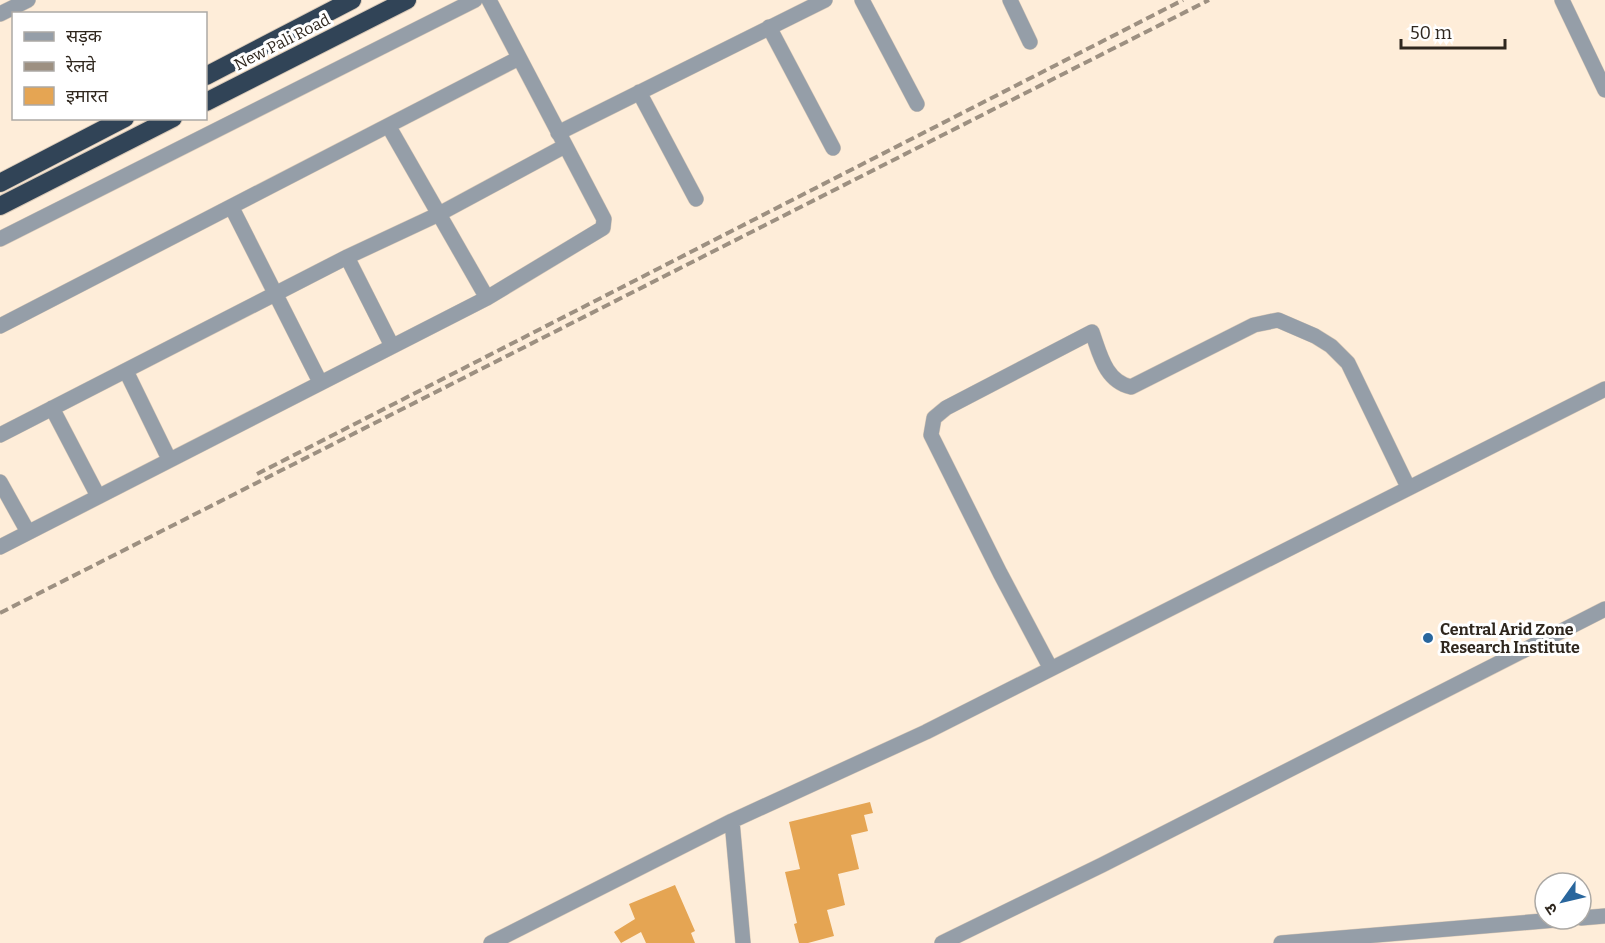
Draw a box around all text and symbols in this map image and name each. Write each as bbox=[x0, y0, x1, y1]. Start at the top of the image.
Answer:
street label: New Pali Road bbox=[231, 9, 334, 74]
legend bbox=[12, 12, 207, 120]
scale bar bbox=[1401, 12, 1504, 50]
text: 50 m bbox=[1410, 22, 1452, 44]
text: सड़क bbox=[66, 25, 103, 47]
text: रेलवे bbox=[65, 55, 97, 77]
text: इमारत bbox=[66, 85, 109, 107]
place label: Central Arid Zone Research Institute bbox=[1440, 620, 1580, 657]
marker: Central Arid Zone Research Institute bbox=[1421, 631, 1435, 645]
north arrow bbox=[1533, 871, 1593, 931]
text: उ bbox=[1540, 899, 1561, 918]

